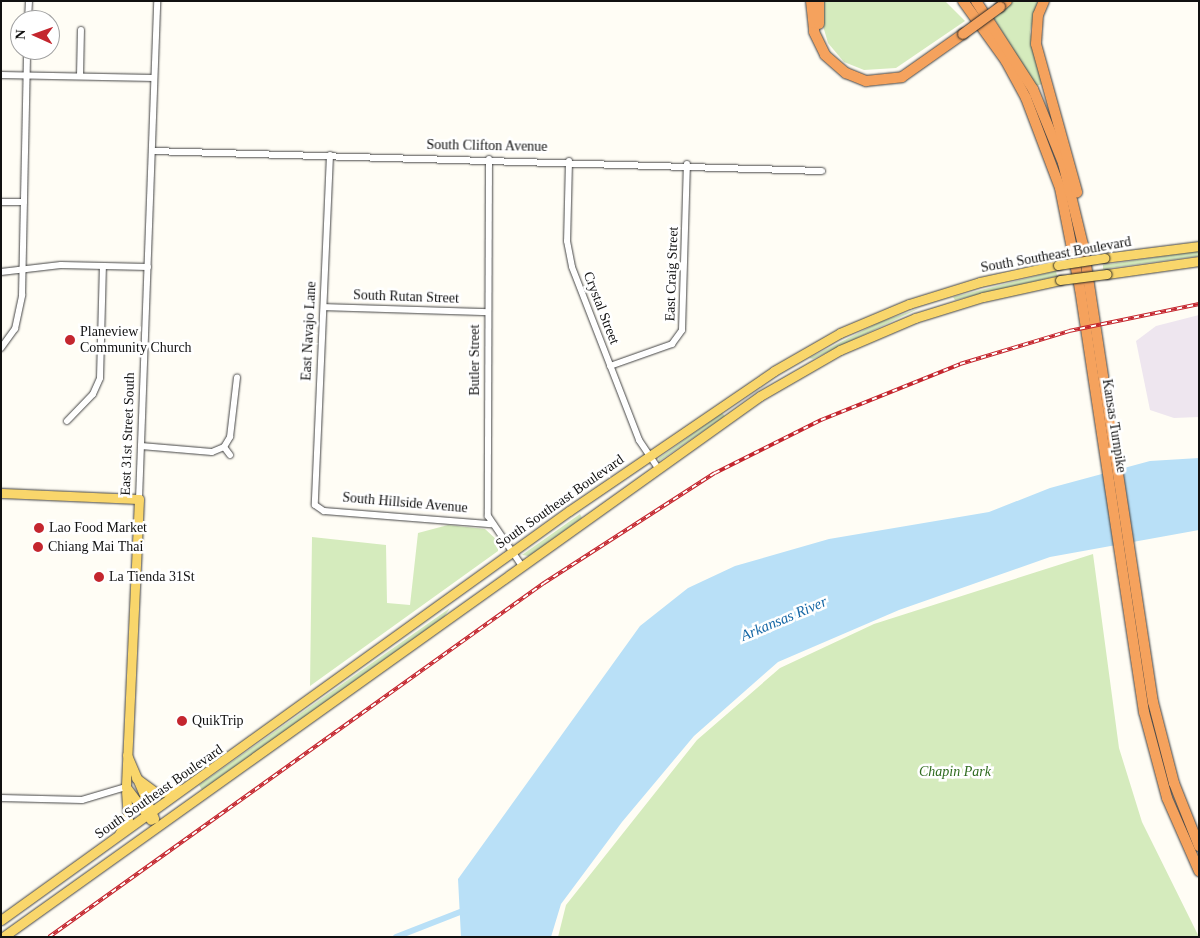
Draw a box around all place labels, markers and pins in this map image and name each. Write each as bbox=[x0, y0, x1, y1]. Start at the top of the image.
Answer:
place label: Planeview Community Church bbox=[80, 324, 192, 357]
marker: Planeview Community Church bbox=[64, 334, 76, 346]
place label: Lao Food Market bbox=[49, 520, 147, 536]
marker: Lao Food Market bbox=[33, 522, 45, 534]
place label: Chiang Mai Thai bbox=[48, 539, 144, 555]
marker: Chiang Mai Thai bbox=[32, 541, 44, 553]
place label: La Tienda 31St bbox=[109, 569, 195, 585]
marker: La Tienda 31St bbox=[93, 571, 105, 583]
place label: QuikTrip bbox=[192, 713, 244, 729]
marker: QuikTrip bbox=[176, 715, 188, 727]

